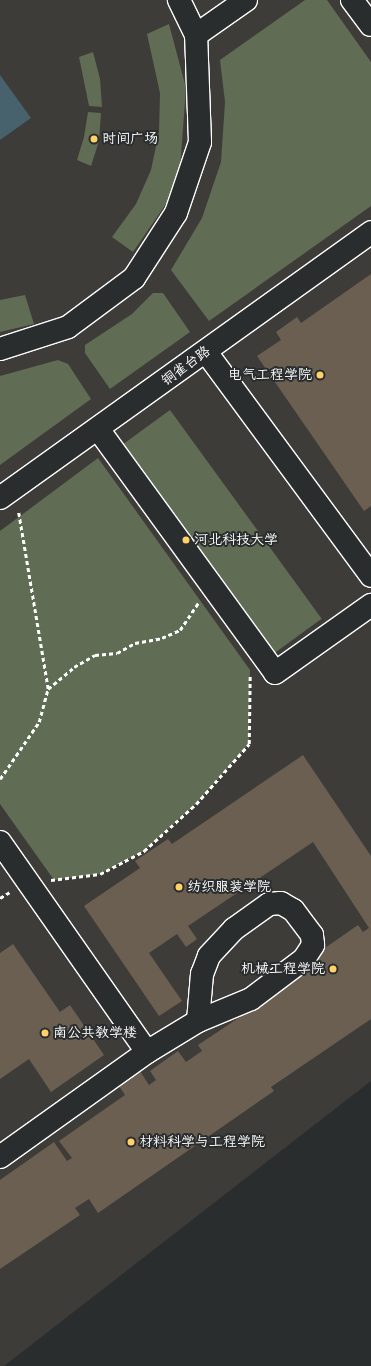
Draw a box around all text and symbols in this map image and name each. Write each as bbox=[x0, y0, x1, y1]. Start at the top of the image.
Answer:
place label: 时间广场 bbox=[102, 131, 158, 147]
marker: 时间广场 bbox=[89, 134, 99, 144]
street label: 铜雀台路 bbox=[158, 343, 214, 389]
place label: 电气工程学院 bbox=[228, 367, 312, 383]
marker: 电气工程学院 bbox=[315, 370, 325, 380]
place label: 河北科技大学 bbox=[194, 532, 278, 548]
marker: 河北科技大学 bbox=[181, 535, 191, 545]
place label: 纺织服装学院 bbox=[187, 879, 271, 895]
marker: 纺织服装学院 bbox=[174, 882, 184, 892]
place label: 机械工程学院 bbox=[241, 961, 325, 977]
marker: 机械工程学院 bbox=[328, 964, 338, 974]
place label: 南公共教学楼 bbox=[53, 1025, 137, 1041]
marker: 南公共教学楼 bbox=[40, 1028, 50, 1038]
place label: 材料科学与工程学院 bbox=[139, 1134, 265, 1150]
marker: 材料科学与工程学院 bbox=[126, 1137, 136, 1147]

